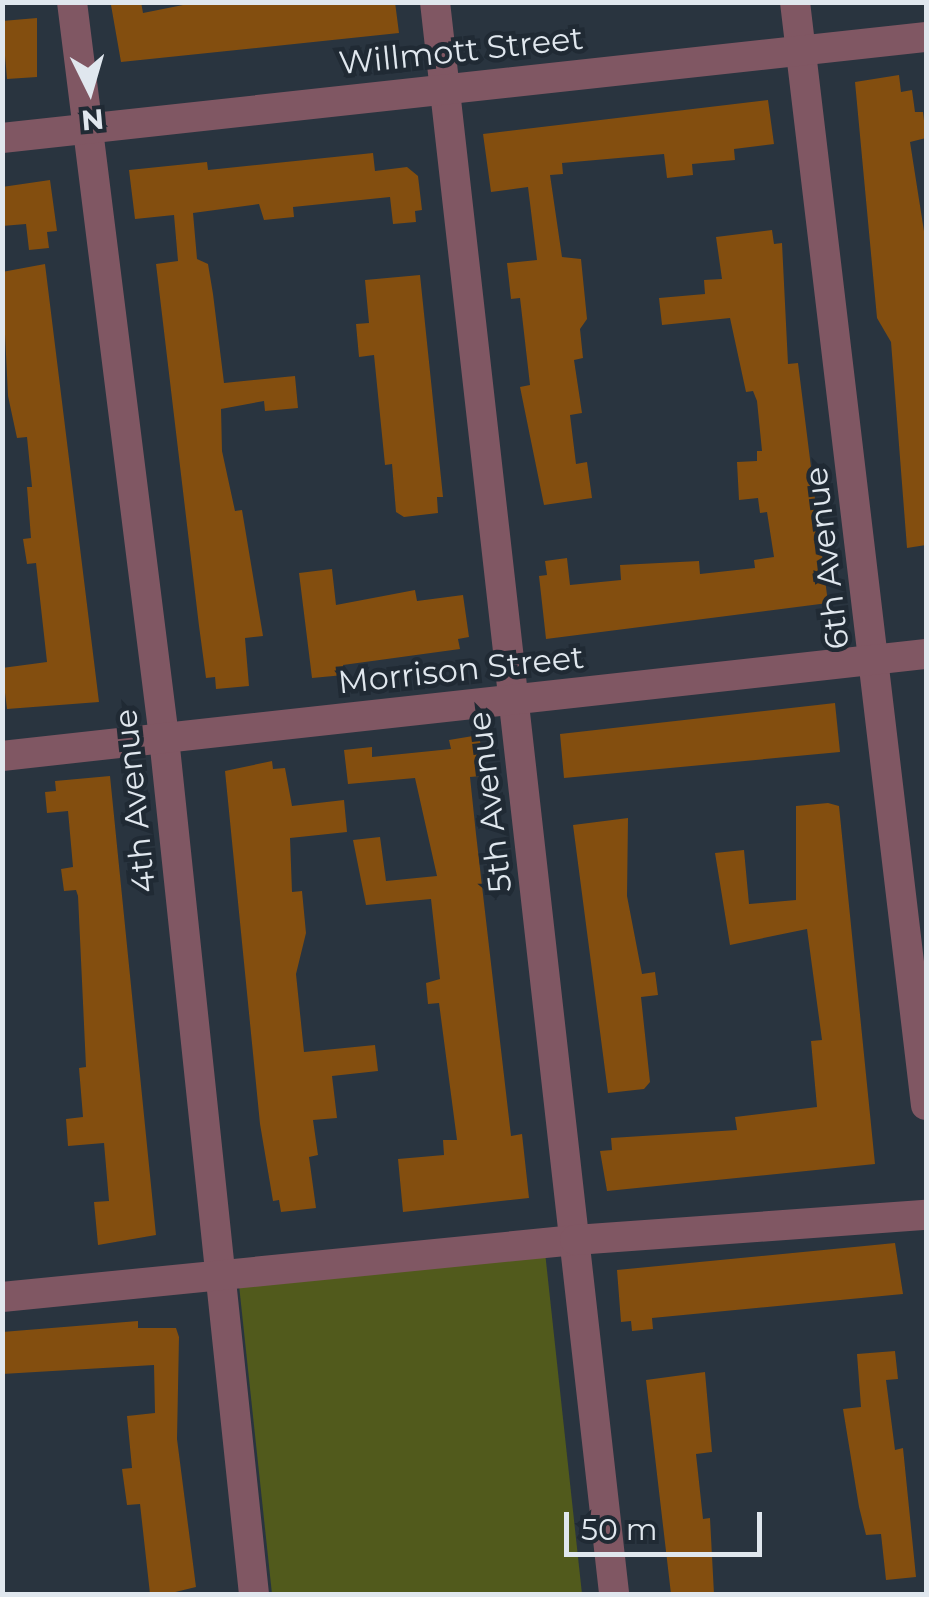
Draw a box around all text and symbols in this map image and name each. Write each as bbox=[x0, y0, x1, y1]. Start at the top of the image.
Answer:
street label: Willmott Street bbox=[337, 19, 585, 83]
north arrow bbox=[40, 40, 140, 140]
text: N bbox=[80, 102, 105, 138]
street label: 6th Avenue bbox=[797, 465, 857, 651]
street label: Morrison Street bbox=[336, 638, 586, 702]
street label: 4th Avenue bbox=[106, 707, 164, 895]
street label: 5th Avenue bbox=[460, 709, 520, 895]
scale bar bbox=[569, 1492, 766, 1554]
text: 50 m bbox=[581, 1511, 658, 1548]

